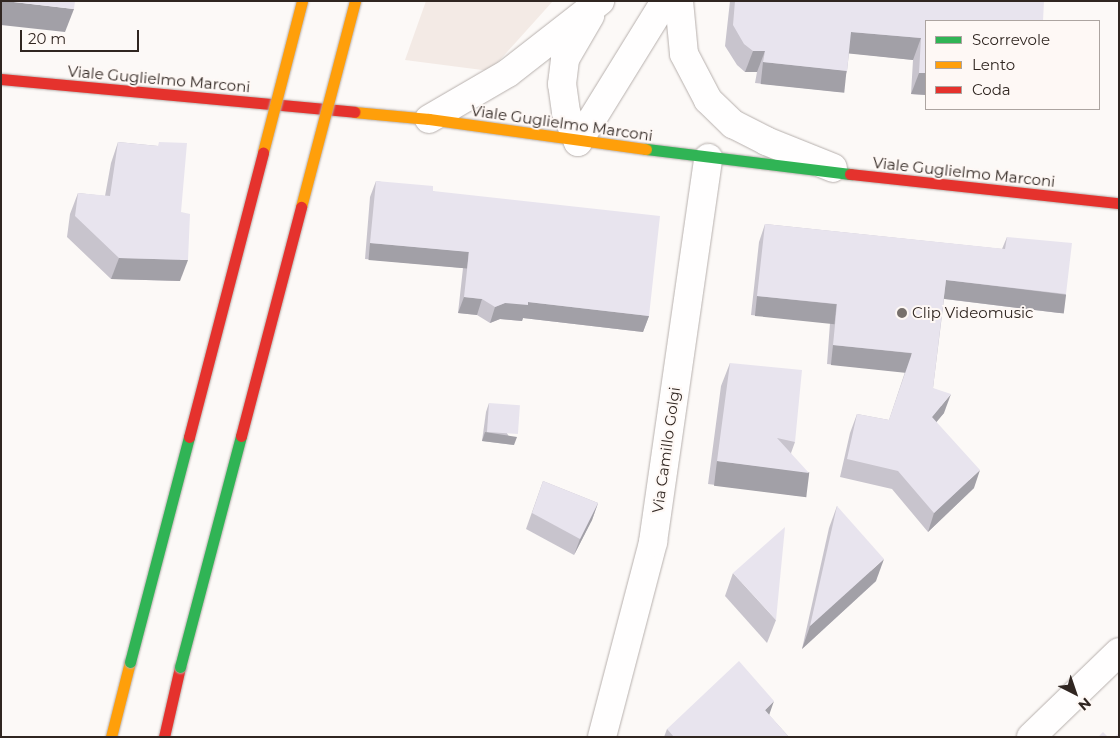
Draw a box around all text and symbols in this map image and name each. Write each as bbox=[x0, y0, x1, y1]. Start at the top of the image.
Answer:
scale bar bbox=[22, 20, 141, 52]
legend bbox=[925, 20, 1100, 110]
text: 20 m bbox=[28, 29, 66, 48]
text: Scorrevole bbox=[972, 30, 1050, 49]
text: Lento bbox=[972, 55, 1015, 74]
street label: Viale Guglielmo Marconi bbox=[67, 62, 251, 96]
text: Coda bbox=[972, 80, 1011, 99]
street label: Viale Guglielmo Marconi bbox=[470, 101, 654, 145]
street label: Viale Guglielmo Marconi bbox=[872, 153, 1056, 191]
place label: Clip Videomusic bbox=[912, 304, 1033, 322]
marker: Clip Videomusic bbox=[896, 307, 908, 319]
street label: Via Camillo Golgi bbox=[648, 386, 684, 514]
north arrow bbox=[1050, 668, 1100, 718]
text: N bbox=[1075, 694, 1095, 715]

